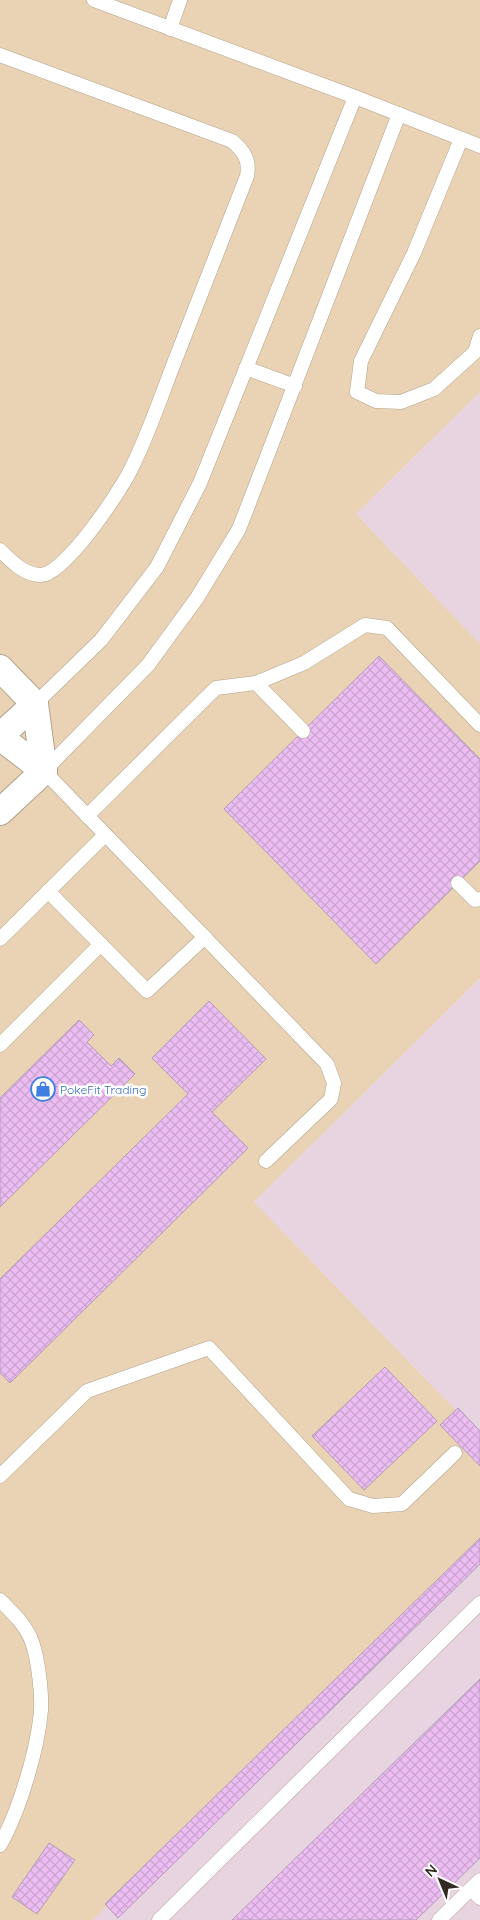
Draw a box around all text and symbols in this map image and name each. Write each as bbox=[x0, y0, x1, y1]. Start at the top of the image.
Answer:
shop icon: PokeFit Trading bbox=[30, 1076, 56, 1102]
place label: PokeFit Trading bbox=[60, 1082, 146, 1097]
north arrow bbox=[415, 1855, 465, 1905]
text: N bbox=[421, 1861, 441, 1881]

